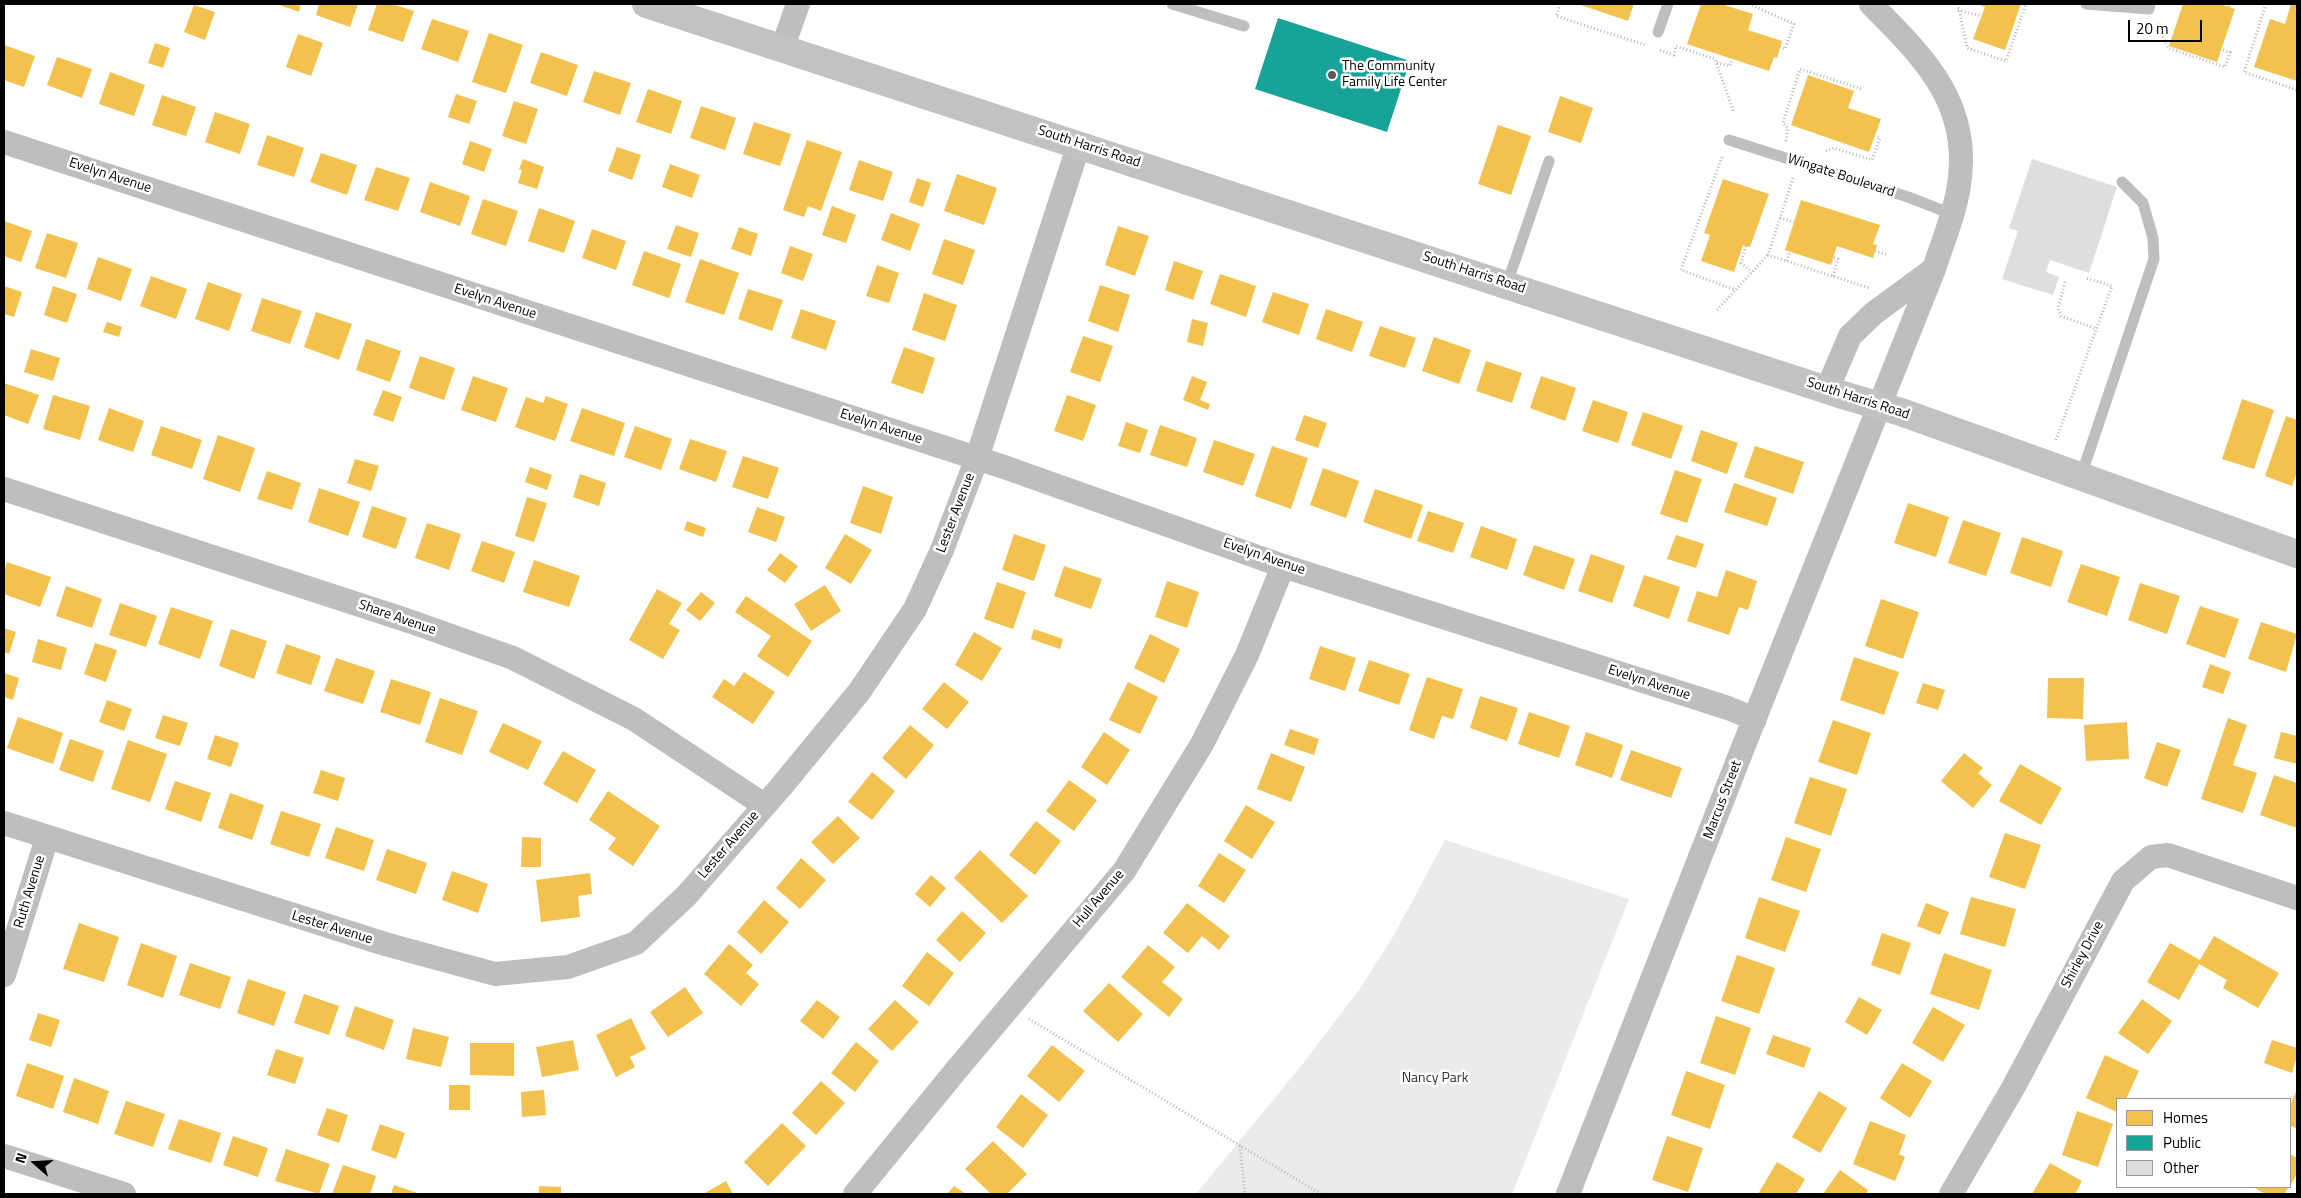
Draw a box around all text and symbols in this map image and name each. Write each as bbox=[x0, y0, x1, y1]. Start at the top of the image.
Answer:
scale bar bbox=[2131, 10, 2205, 42]
text: 20 m bbox=[2136, 17, 2169, 40]
place label: The Community Family Life Center bbox=[1342, 59, 1447, 92]
marker: The Community Family Life Center bbox=[1326, 69, 1338, 81]
street label: South Harris Road bbox=[1036, 122, 1142, 172]
street label: Wingate Boulevard bbox=[1785, 151, 1897, 201]
street label: Evelyn Avenue bbox=[67, 155, 153, 197]
street label: South Harris Road bbox=[1421, 248, 1527, 298]
street label: Evelyn Avenue bbox=[452, 281, 538, 323]
street label: South Harris Road bbox=[1805, 374, 1911, 424]
street label: Evelyn Avenue bbox=[838, 406, 924, 448]
street label: Lester Avenue bbox=[933, 471, 979, 555]
street label: Evelyn Avenue bbox=[1221, 535, 1307, 579]
street label: Share Avenue bbox=[356, 597, 438, 639]
street label: Evelyn Avenue bbox=[1606, 662, 1692, 704]
street label: Marcus Street bbox=[1700, 758, 1746, 842]
street label: Lester Avenue bbox=[695, 808, 763, 882]
street label: Ruth Avenue bbox=[11, 854, 49, 930]
street label: Hull Avenue bbox=[1070, 867, 1128, 931]
street label: Lester Avenue bbox=[289, 908, 375, 948]
street label: Shirley Drive bbox=[2058, 919, 2108, 991]
park label: Nancy Park bbox=[1402, 1071, 1468, 1087]
legend bbox=[2116, 1098, 2291, 1188]
text: Homes bbox=[2163, 1106, 2208, 1129]
text: Public bbox=[2163, 1131, 2201, 1154]
north arrow bbox=[10, 1138, 60, 1188]
text: N bbox=[9, 1150, 32, 1166]
text: Other bbox=[2163, 1156, 2199, 1179]

